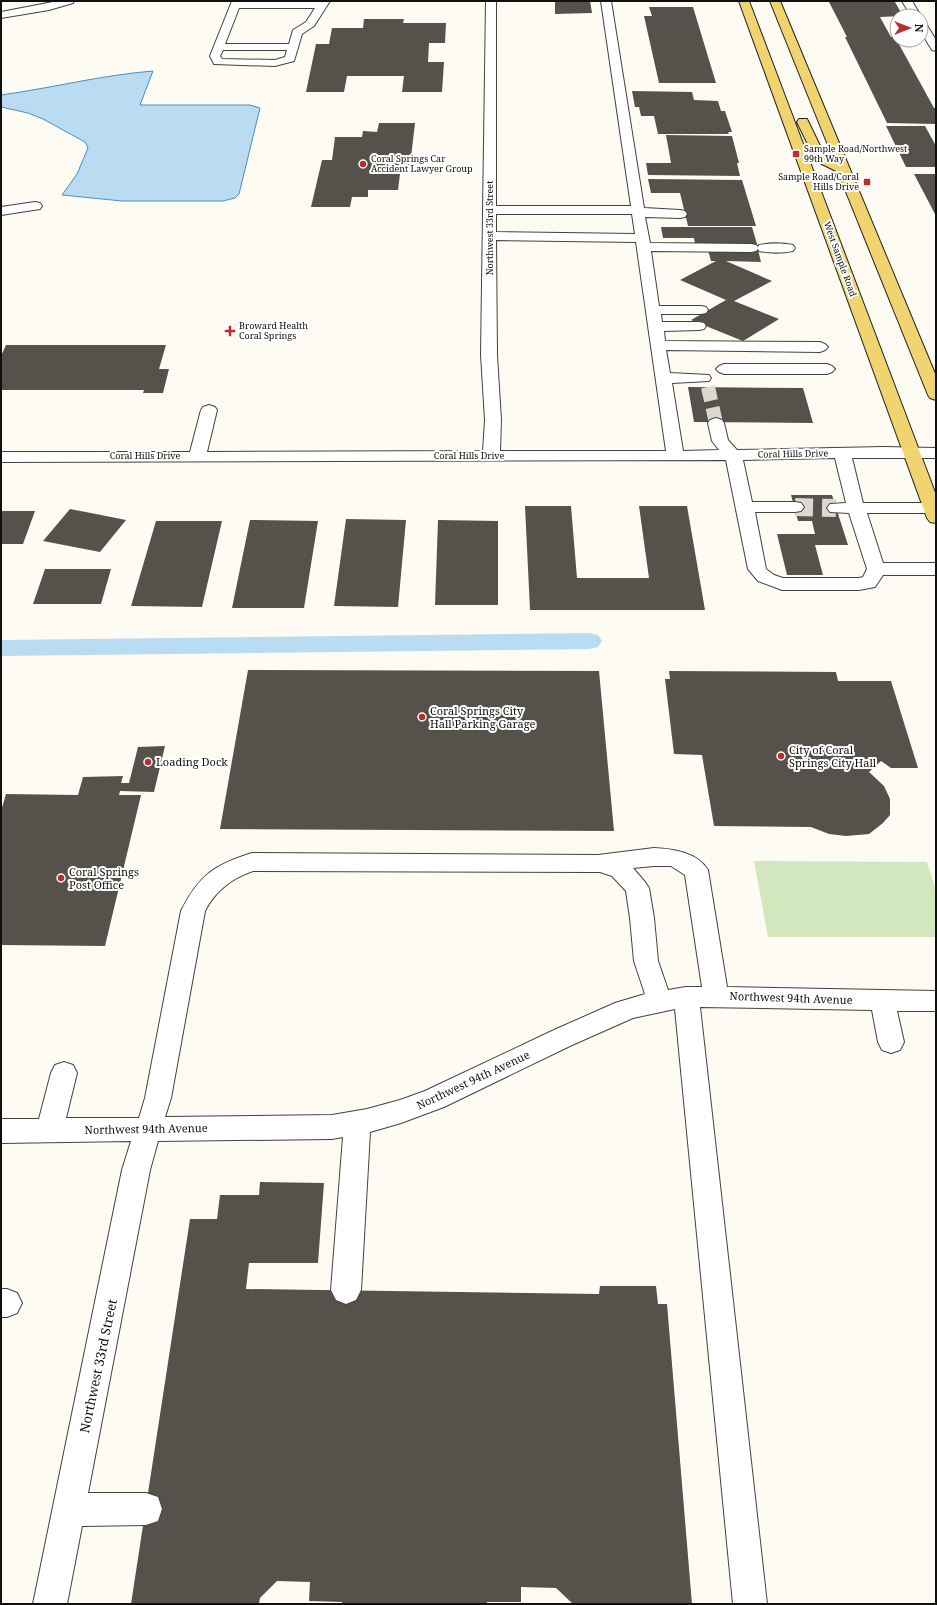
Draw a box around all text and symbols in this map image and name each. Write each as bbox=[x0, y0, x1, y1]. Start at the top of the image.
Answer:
north arrow bbox=[889, 8, 929, 48]
text: N bbox=[912, 24, 927, 33]
place label: Sample Road/Northwest 99th Way bbox=[804, 142, 907, 165]
marker: Sample Road/Northwest 99th Way bbox=[791, 149, 801, 159]
place label: Coral Springs Car Accident Lawyer Group bbox=[371, 152, 473, 175]
marker: Coral Springs Car Accident Lawyer Group bbox=[358, 159, 368, 169]
place label: Sample Road/Coral Hills Drive bbox=[778, 170, 859, 193]
marker: Sample Road/Coral Hills Drive bbox=[862, 177, 872, 187]
street label: Northwest 33rd Street bbox=[483, 181, 496, 275]
street label: West Sample Road bbox=[821, 220, 860, 299]
place label: Broward Health Coral Springs bbox=[239, 319, 308, 342]
marker: Broward Health Coral Springs bbox=[224, 325, 236, 337]
street label: Coral Hills Drive bbox=[758, 446, 829, 461]
street label: Coral Hills Drive bbox=[110, 449, 181, 462]
street label: Coral Hills Drive bbox=[434, 449, 505, 462]
place label: Coral Springs City Hall Parking Garage bbox=[430, 703, 536, 731]
marker: Coral Springs City Hall Parking Garage bbox=[417, 712, 427, 722]
place label: City of Coral Springs City Hall bbox=[789, 742, 877, 770]
marker: City of Coral Springs City Hall bbox=[776, 751, 786, 761]
place label: Loading Dock bbox=[156, 754, 228, 769]
marker: Loading Dock bbox=[143, 757, 153, 767]
place label: Coral Springs Post Office bbox=[69, 864, 139, 892]
marker: Coral Springs Post Office bbox=[56, 873, 66, 883]
street label: Northwest 94th Avenue bbox=[729, 988, 853, 1007]
street label: Northwest 94th Avenue bbox=[414, 1047, 532, 1112]
street label: Northwest 94th Avenue bbox=[84, 1120, 208, 1137]
street label: Northwest 33rd Street bbox=[75, 1297, 121, 1435]

